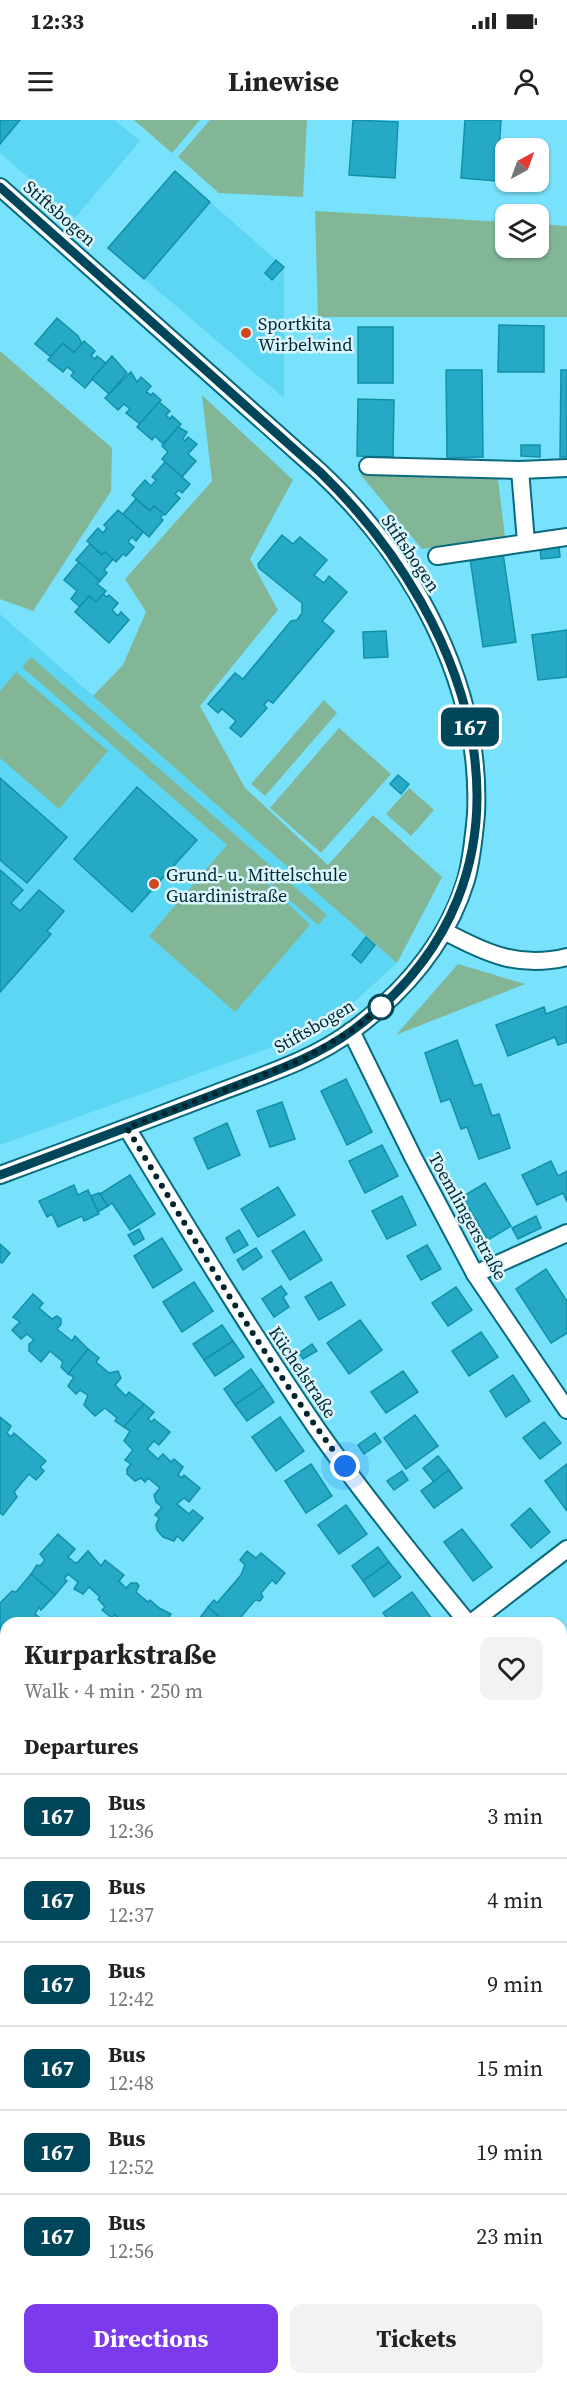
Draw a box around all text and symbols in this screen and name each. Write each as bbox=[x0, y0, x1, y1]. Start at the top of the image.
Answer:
text: 12:33 bbox=[30, 6, 84, 36]
text: Linewise bbox=[228, 63, 339, 100]
icon: menu bbox=[24, 65, 57, 98]
icon: person bbox=[510, 65, 543, 98]
north arrow bbox=[495, 138, 549, 192]
map controls bbox=[495, 138, 549, 258]
street label: Stiftsbogen bbox=[18, 174, 102, 252]
button: layers bbox=[495, 204, 549, 258]
place label: Sportkita Wirbelwind bbox=[258, 311, 353, 357]
marker: Sportkita Wirbelwind bbox=[239, 326, 253, 340]
street label: Stiftsbogen bbox=[376, 509, 446, 597]
line badge: 167 bbox=[436, 708, 504, 746]
text: 167 bbox=[453, 713, 487, 742]
place label: Grund- u. Mittelschule Guardinistraße bbox=[166, 862, 347, 908]
marker: Grund- u. Mittelschule Guardinistraße bbox=[147, 877, 161, 891]
street label: Stiftsbogen bbox=[269, 993, 359, 1059]
unlabelled marker bbox=[368, 994, 394, 1020]
street label: Toemlingerstraße bbox=[423, 1148, 513, 1284]
street label: Küchelstraße bbox=[263, 1321, 343, 1423]
your location bbox=[330, 1451, 360, 1481]
text: Kurparkstraße bbox=[24, 1635, 216, 1673]
button: heart bbox=[480, 1637, 543, 1700]
text: Walk · 4 min · 250 m bbox=[24, 1677, 203, 1705]
text: Departures bbox=[24, 1731, 138, 1761]
text: Bus bbox=[108, 1787, 145, 1817]
text: 3 min bbox=[487, 1801, 543, 1831]
text: 167 bbox=[40, 1802, 74, 1831]
text: 12:36 bbox=[108, 1817, 154, 1845]
text: Bus bbox=[108, 1871, 145, 1901]
text: 4 min bbox=[487, 1885, 543, 1915]
text: 167 bbox=[40, 1886, 74, 1915]
text: 12:37 bbox=[108, 1901, 154, 1929]
text: Bus bbox=[108, 1955, 145, 1985]
text: 9 min bbox=[487, 1969, 543, 1999]
text: 167 bbox=[40, 1970, 74, 1999]
text: 12:42 bbox=[108, 1985, 154, 2013]
text: Bus bbox=[108, 2039, 145, 2069]
text: 15 min bbox=[476, 2053, 543, 2083]
text: 167 bbox=[40, 2054, 74, 2083]
text: 12:48 bbox=[108, 2069, 154, 2097]
text: Bus bbox=[108, 2123, 145, 2153]
text: 19 min bbox=[476, 2137, 543, 2167]
text: 167 bbox=[40, 2138, 74, 2167]
text: 12:52 bbox=[108, 2153, 154, 2181]
text: Bus bbox=[108, 2207, 145, 2237]
text: 23 min bbox=[476, 2221, 543, 2251]
text: 167 bbox=[40, 2222, 74, 2251]
text: 12:56 bbox=[108, 2237, 154, 2265]
button: Directions bbox=[24, 2304, 278, 2373]
button: Tickets bbox=[290, 2304, 543, 2373]

